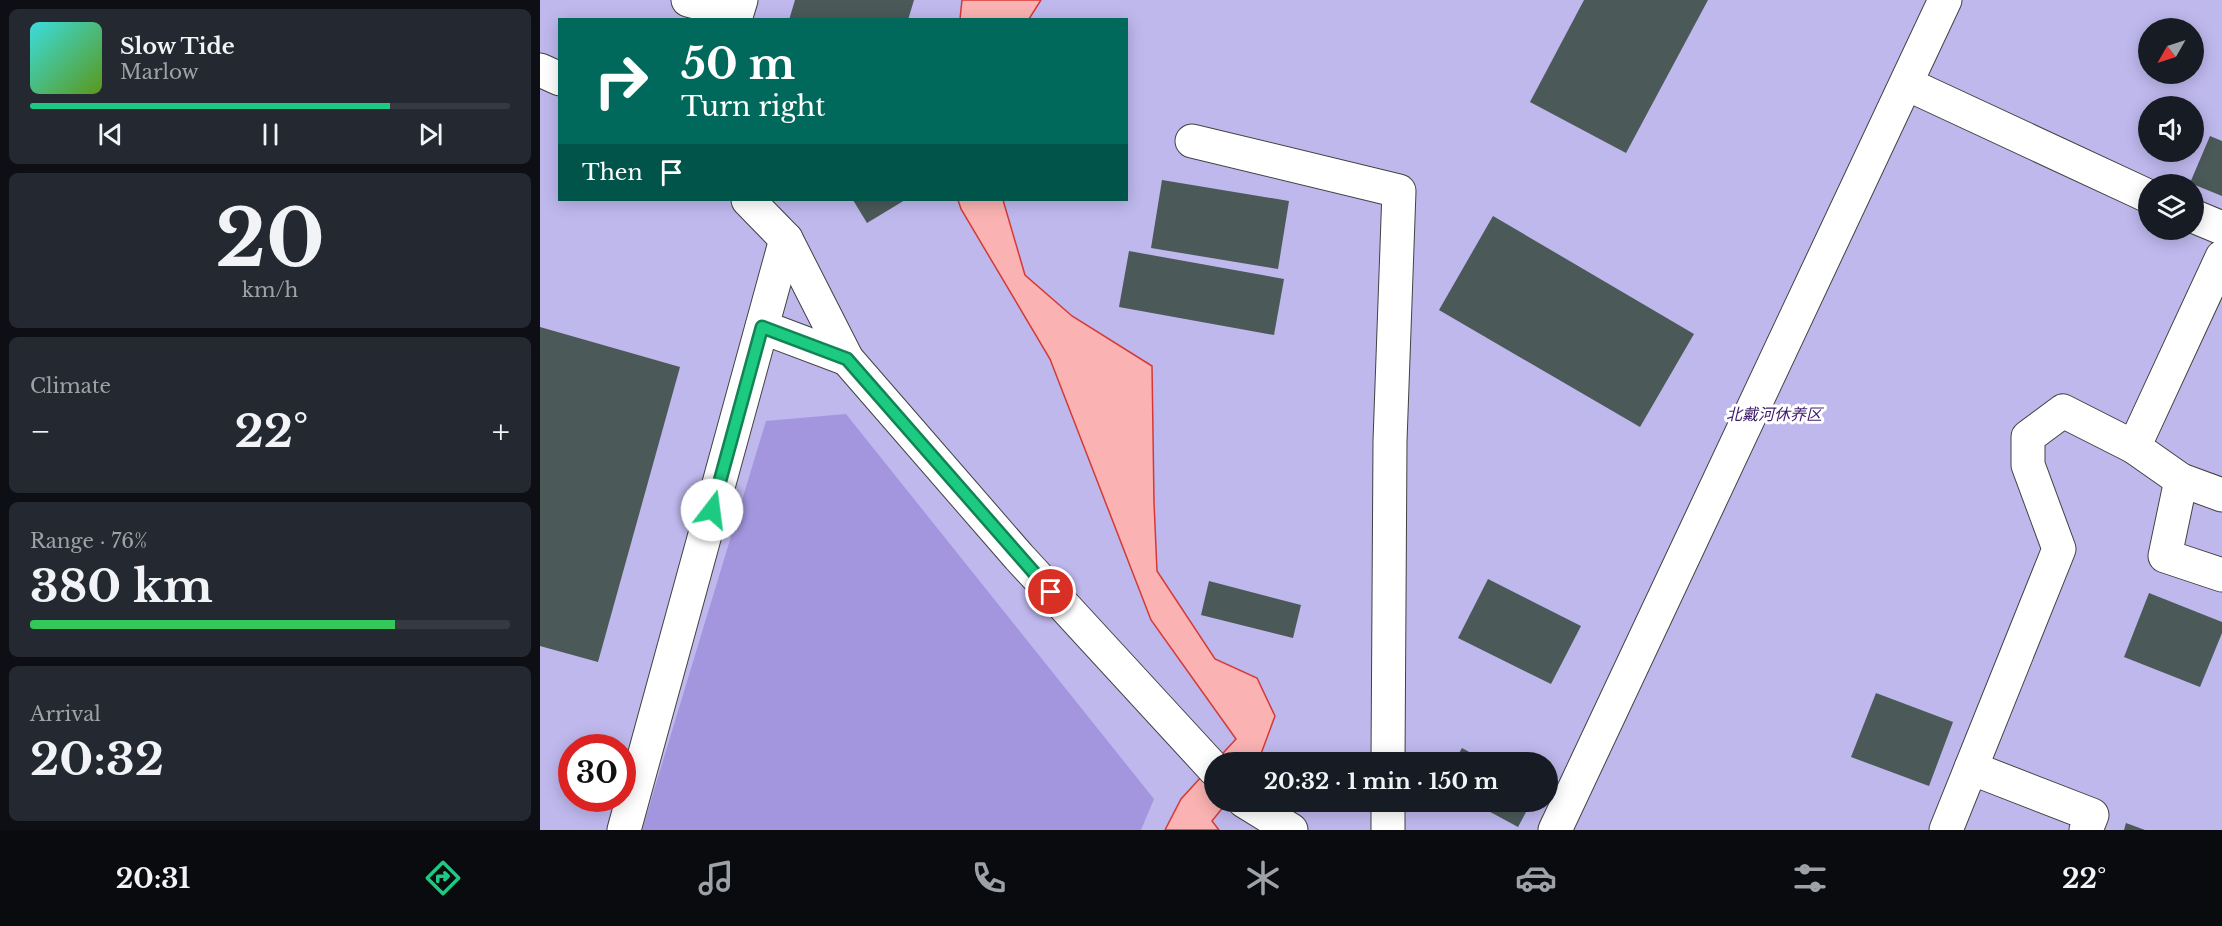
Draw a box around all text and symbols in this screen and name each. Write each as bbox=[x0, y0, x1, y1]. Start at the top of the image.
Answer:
north arrow bbox=[2138, 18, 2204, 84]
map controls bbox=[2138, 18, 2204, 240]
text: Slow Tide bbox=[120, 33, 235, 60]
text: 50 m bbox=[681, 38, 795, 90]
icon: right bbox=[582, 42, 660, 120]
text: Marlow bbox=[120, 60, 199, 84]
text: Turn right bbox=[681, 90, 825, 123]
button: sound bbox=[2138, 96, 2204, 162]
icon: previous bbox=[94, 118, 127, 151]
icon: pause bbox=[254, 118, 287, 151]
icon: next bbox=[414, 118, 447, 151]
icon: arrive bbox=[655, 156, 688, 189]
text: Then bbox=[582, 159, 643, 186]
button: layers bbox=[2138, 174, 2204, 240]
text: 20 bbox=[215, 190, 325, 287]
text: km/h bbox=[242, 278, 298, 302]
text: Climate bbox=[30, 374, 111, 398]
text: 22° bbox=[235, 403, 308, 459]
park label: 北戴河休养区 bbox=[1726, 404, 1824, 424]
text: − bbox=[30, 411, 51, 452]
text: + bbox=[492, 411, 510, 452]
position arrow bbox=[680, 478, 744, 542]
text: Range · 76% bbox=[30, 529, 147, 553]
text: 380 km bbox=[30, 558, 213, 614]
pin bbox=[1025, 566, 1076, 617]
icon: arrive bbox=[1034, 575, 1067, 608]
text: Arrival bbox=[30, 702, 101, 726]
text: 20:32 bbox=[30, 731, 164, 787]
speed limit sign: 30 bbox=[558, 734, 636, 812]
text: 20:32 · 1 min · 150 m bbox=[1264, 768, 1498, 795]
icon: directions bbox=[422, 857, 464, 899]
icon: music bbox=[695, 857, 737, 899]
icon: phone bbox=[968, 857, 1010, 899]
icon: climate bbox=[1242, 857, 1284, 899]
icon: car bbox=[1515, 857, 1557, 899]
icon: filters bbox=[1789, 857, 1831, 899]
text: 20:31 bbox=[116, 862, 190, 895]
text: 22° bbox=[2062, 862, 2106, 895]

